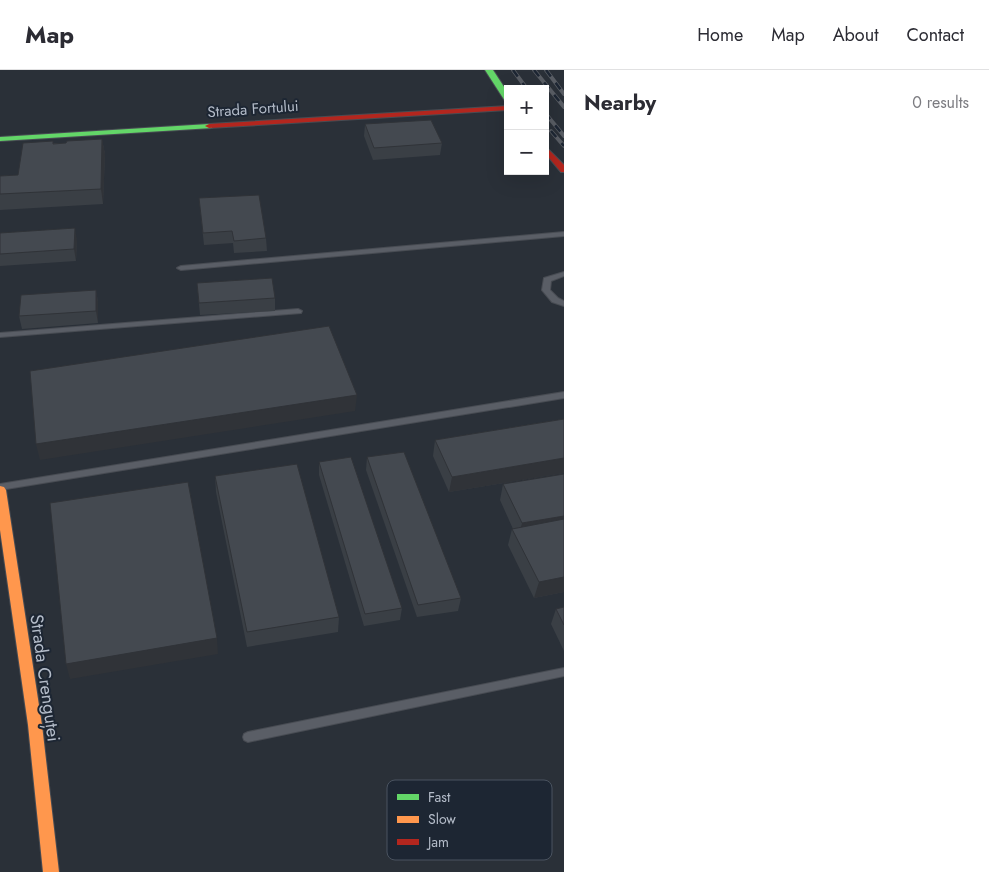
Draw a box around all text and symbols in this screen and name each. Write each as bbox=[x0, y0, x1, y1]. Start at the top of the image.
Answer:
text: Map bbox=[25, 17, 74, 52]
text: Home bbox=[697, 22, 743, 48]
text: Map bbox=[771, 22, 805, 48]
text: About bbox=[833, 22, 878, 48]
text: Contact bbox=[906, 22, 964, 48]
map controls bbox=[504, 85, 549, 175]
button: + bbox=[504, 85, 549, 130]
text: Nearby bbox=[584, 88, 656, 118]
text: 0 results bbox=[912, 91, 969, 114]
street label: Strada Fortului bbox=[207, 95, 299, 123]
button: − bbox=[504, 130, 549, 175]
street label: Strada Crenguței bbox=[23, 613, 67, 743]
legend bbox=[387, 780, 552, 860]
text: Fast bbox=[428, 787, 451, 807]
text: Slow bbox=[428, 809, 456, 829]
text: Jam bbox=[426, 832, 449, 852]

